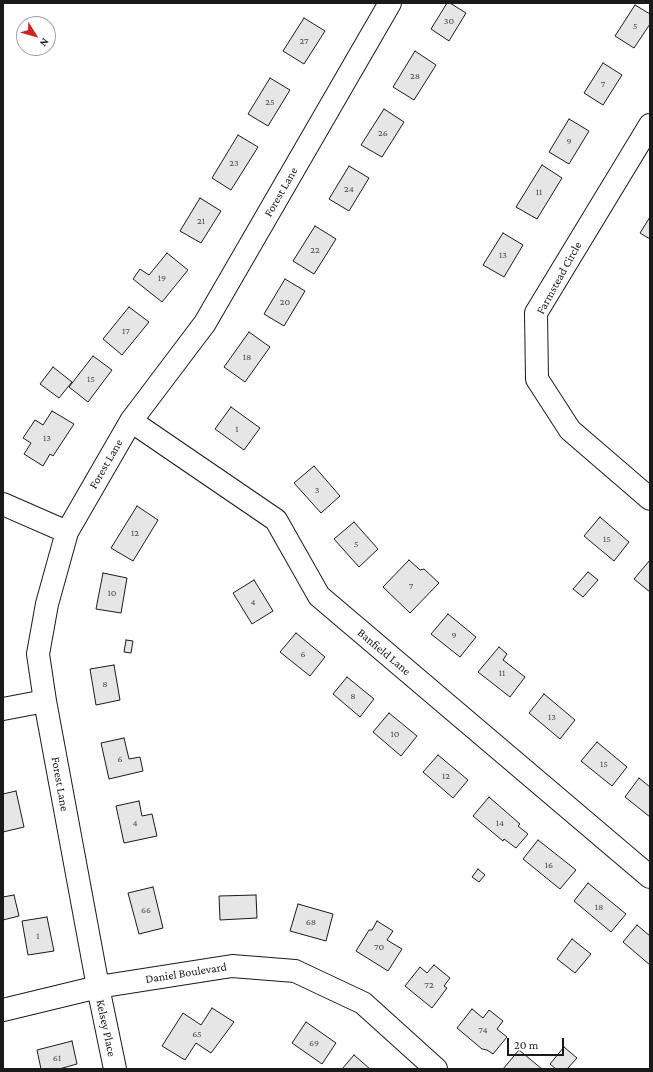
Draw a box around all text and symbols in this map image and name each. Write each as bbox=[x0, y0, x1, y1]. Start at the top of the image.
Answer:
house number: 30 bbox=[444, 15, 454, 27]
north arrow bbox=[16, 16, 56, 56]
house number: 5 bbox=[633, 20, 637, 32]
house number: 27 bbox=[299, 35, 309, 47]
text: N bbox=[38, 36, 52, 49]
house number: 28 bbox=[410, 70, 420, 82]
house number: 7 bbox=[601, 78, 605, 90]
house number: 25 bbox=[265, 96, 275, 108]
house number: 26 bbox=[378, 127, 388, 139]
house number: 9 bbox=[566, 135, 572, 147]
house number: 23 bbox=[229, 157, 239, 169]
street label: Forest Lane bbox=[261, 165, 301, 219]
house number: 24 bbox=[344, 183, 354, 195]
house number: 11 bbox=[536, 186, 542, 198]
house number: 21 bbox=[197, 215, 205, 227]
street label: Farmstead Circle bbox=[533, 239, 585, 317]
house number: 22 bbox=[310, 244, 320, 256]
house number: 13 bbox=[499, 249, 507, 261]
house number: 19 bbox=[158, 272, 166, 284]
house number: 20 bbox=[280, 296, 290, 308]
house number: 17 bbox=[122, 325, 130, 337]
house number: 18 bbox=[243, 351, 251, 363]
house number: 15 bbox=[87, 373, 95, 385]
house number: 1 bbox=[235, 423, 239, 435]
house number: 13 bbox=[43, 432, 51, 444]
street label: Forest Lane bbox=[86, 437, 126, 491]
house number: 3 bbox=[315, 484, 319, 496]
house number: 12 bbox=[131, 527, 139, 539]
house number: 15 bbox=[603, 533, 611, 545]
house number: 5 bbox=[354, 538, 358, 550]
house number: 7 bbox=[409, 580, 413, 592]
house number: 10 bbox=[108, 587, 116, 599]
house number: 4 bbox=[250, 596, 256, 608]
street label: Banfield Lane bbox=[354, 626, 414, 678]
house number: 9 bbox=[451, 629, 457, 641]
house number: 6 bbox=[300, 648, 306, 660]
house number: 11 bbox=[499, 667, 505, 679]
house number: 8 bbox=[102, 678, 108, 690]
house number: 8 bbox=[350, 690, 356, 702]
house number: 13 bbox=[548, 711, 556, 723]
house number: 10 bbox=[391, 728, 399, 740]
house number: 6 bbox=[117, 753, 123, 765]
street label: Forest Lane bbox=[48, 756, 72, 812]
house number: 15 bbox=[600, 758, 608, 770]
house number: 12 bbox=[442, 770, 450, 782]
house number: 4 bbox=[132, 817, 138, 829]
house number: 14 bbox=[496, 817, 504, 829]
house number: 16 bbox=[545, 859, 553, 871]
house number: 18 bbox=[595, 901, 603, 913]
house number: 66 bbox=[141, 904, 151, 916]
house number: 68 bbox=[306, 916, 316, 928]
house number: 1 bbox=[36, 930, 40, 942]
house number: 70 bbox=[374, 941, 384, 953]
street label: Daniel Boulevard bbox=[144, 959, 228, 987]
house number: 72 bbox=[424, 979, 434, 991]
street label: Kelsey Place bbox=[93, 998, 119, 1058]
house number: 74 bbox=[478, 1024, 488, 1036]
house number: 65 bbox=[192, 1028, 202, 1040]
scale bar bbox=[509, 1030, 566, 1056]
house number: 69 bbox=[309, 1037, 319, 1049]
text: 20 m bbox=[514, 1038, 538, 1052]
house number: 61 bbox=[53, 1052, 61, 1064]

